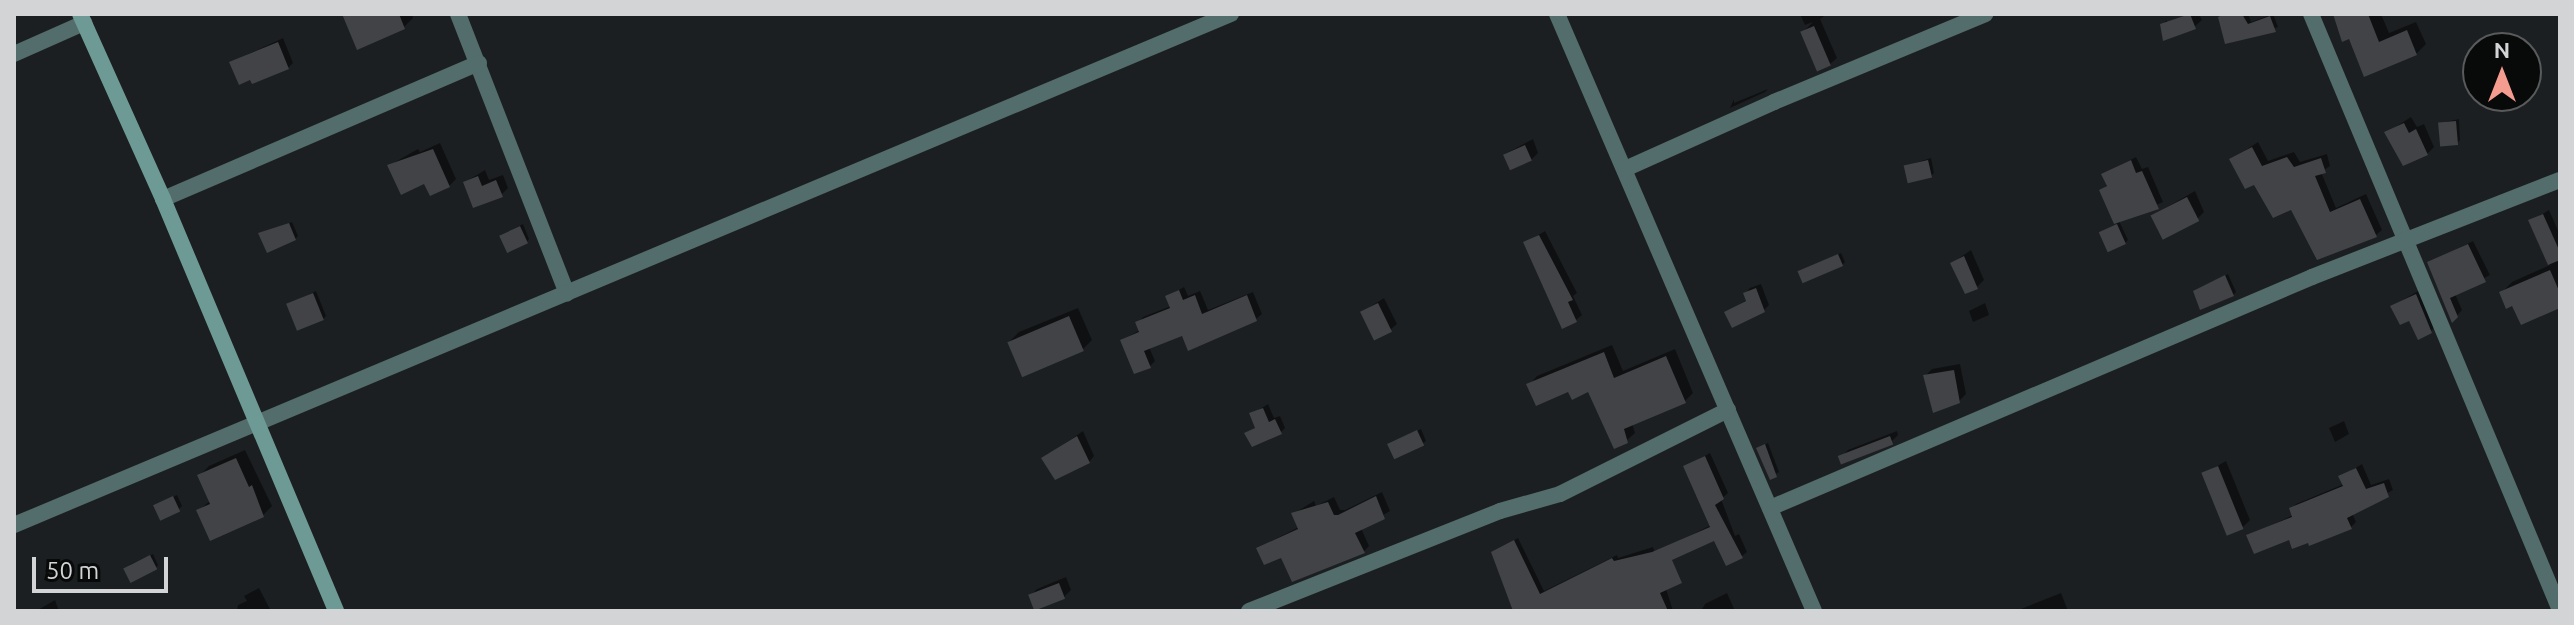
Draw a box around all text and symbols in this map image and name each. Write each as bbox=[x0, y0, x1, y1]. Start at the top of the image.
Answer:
north arrow bbox=[2462, 32, 2542, 112]
text: N bbox=[2494, 37, 2510, 62]
scale bar bbox=[36, 541, 172, 591]
text: 50 m bbox=[46, 557, 99, 584]

